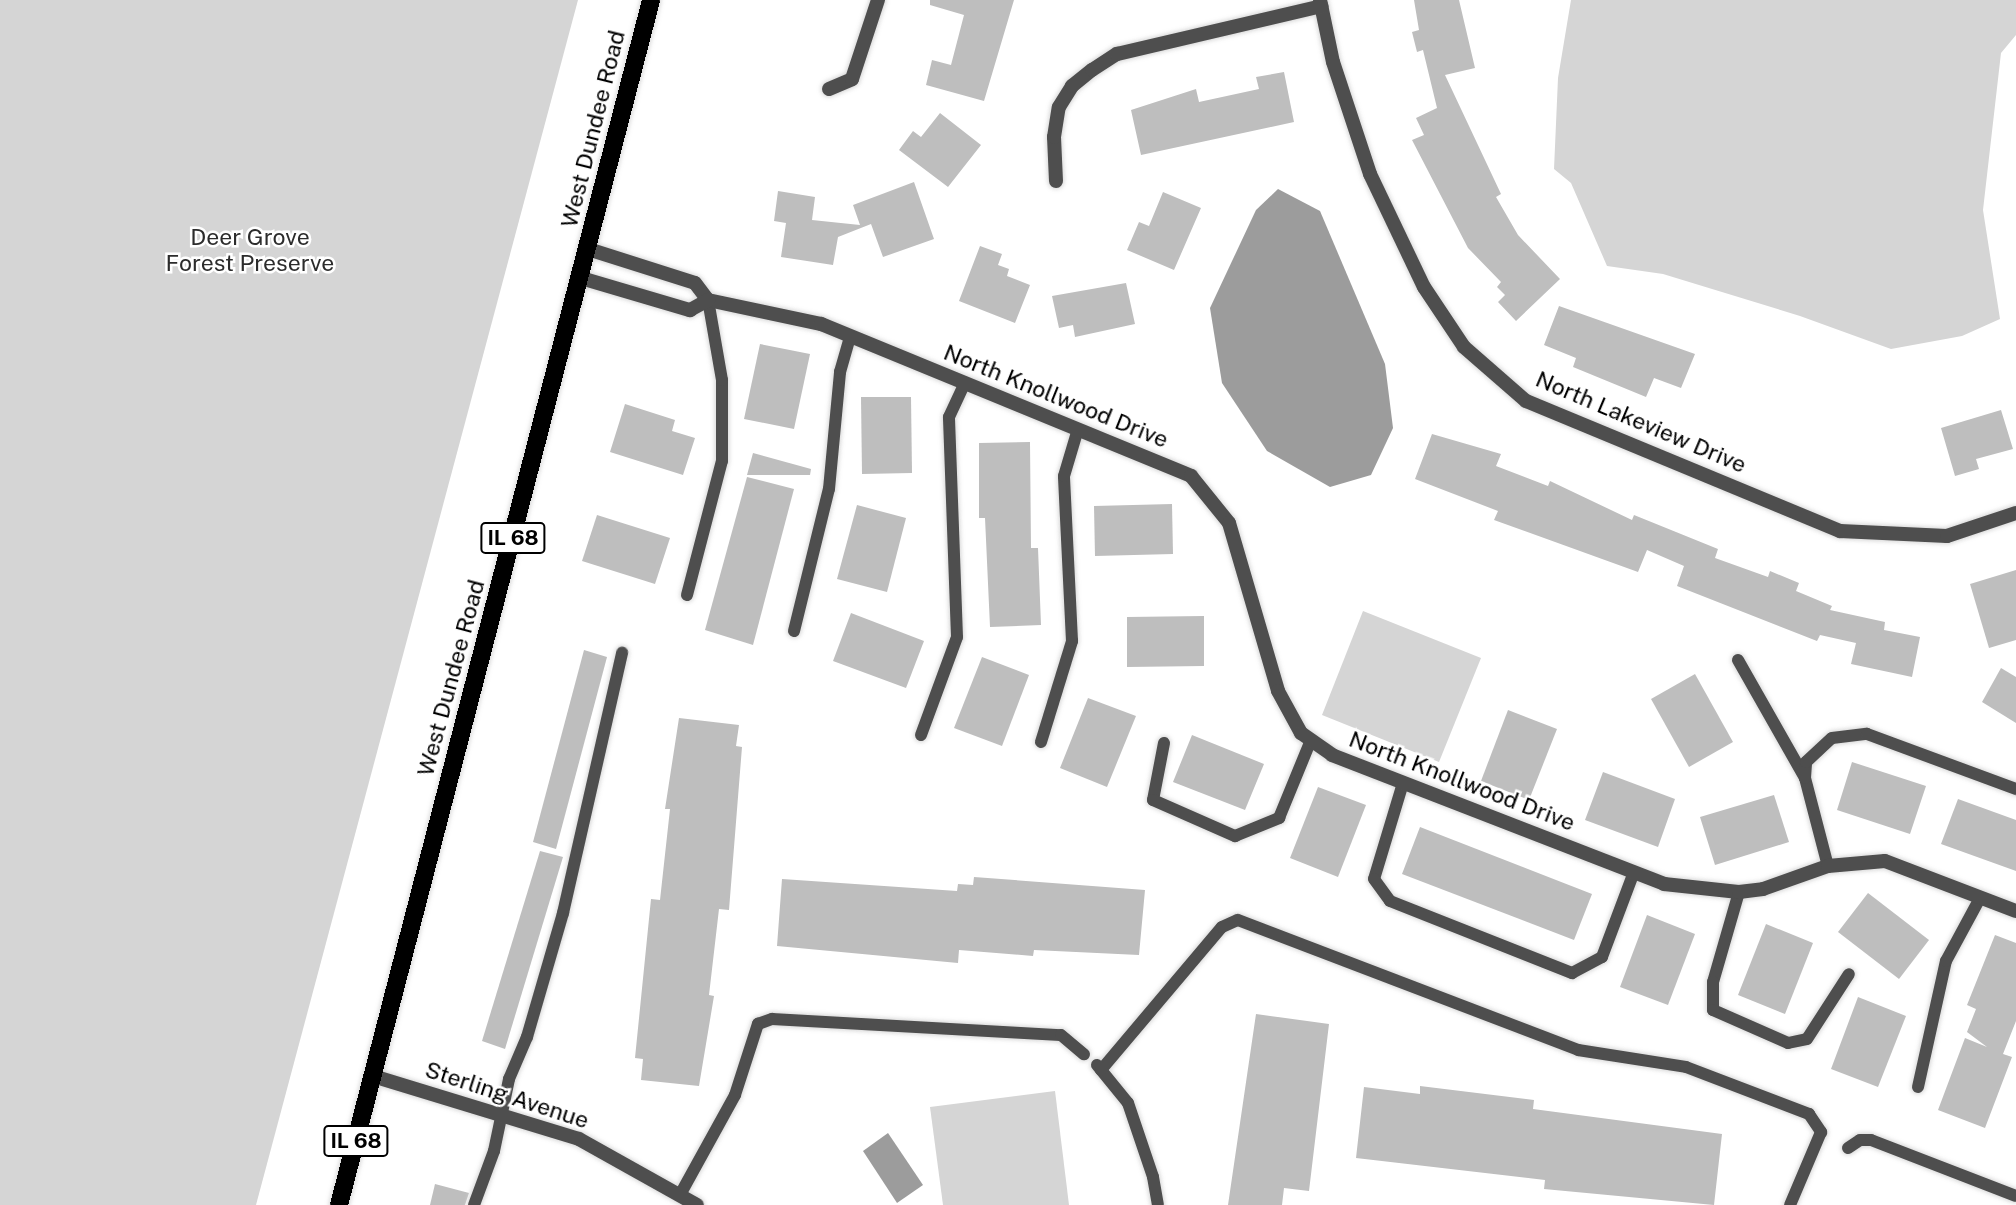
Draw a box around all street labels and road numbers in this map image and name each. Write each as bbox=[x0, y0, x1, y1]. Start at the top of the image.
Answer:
street label: West Dundee Road bbox=[555, 28, 631, 230]
street label: North Knollwood Drive bbox=[940, 338, 1172, 454]
street label: North Lakeview Drive bbox=[1532, 365, 1750, 479]
road number: IL 68 bbox=[480, 520, 546, 556]
street label: West Dundee Road bbox=[411, 577, 491, 779]
street label: North Knollwood Drive bbox=[1345, 725, 1579, 837]
street label: Sterling Avenue bbox=[422, 1056, 592, 1134]
road number: IL 68 bbox=[323, 1124, 389, 1158]

